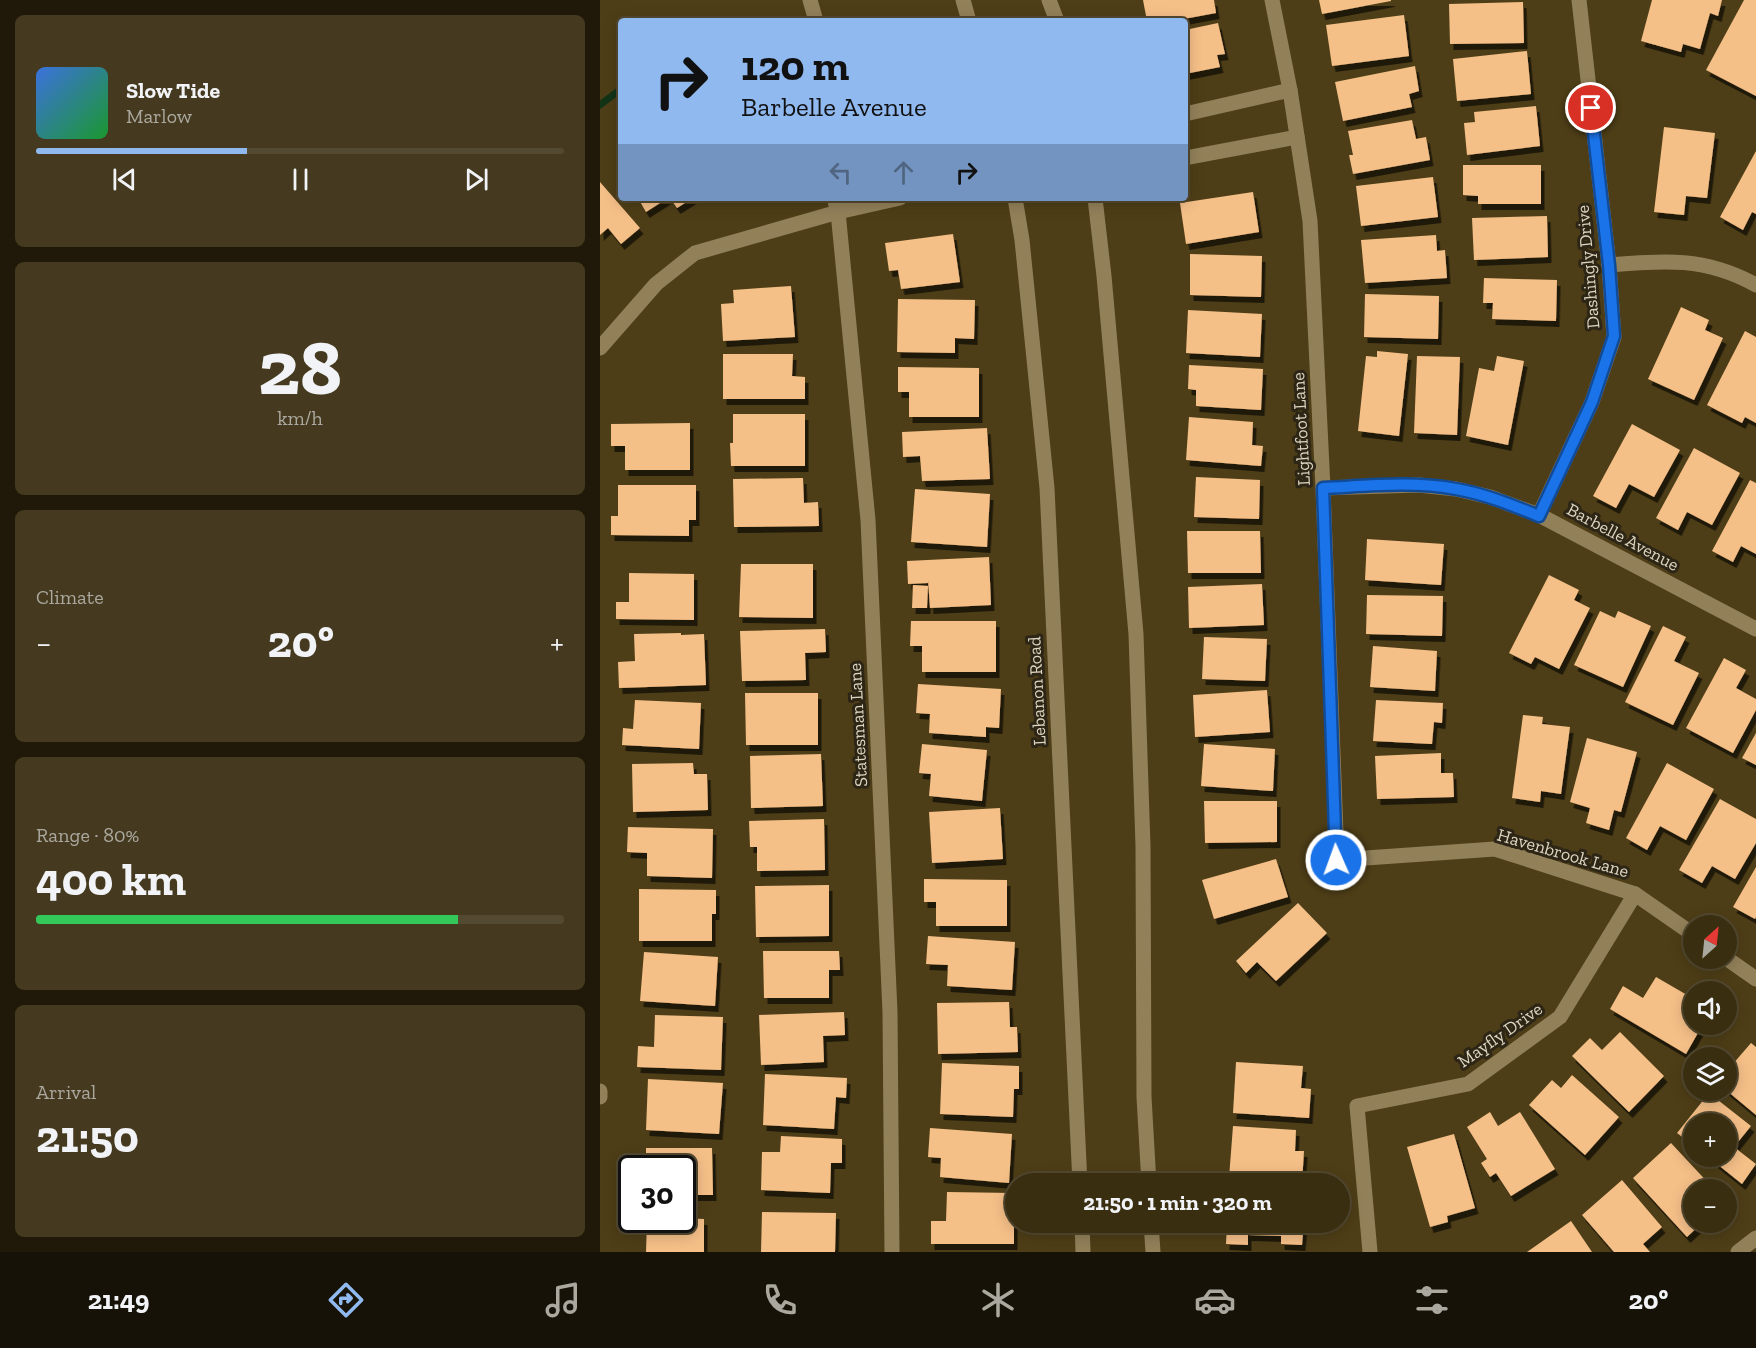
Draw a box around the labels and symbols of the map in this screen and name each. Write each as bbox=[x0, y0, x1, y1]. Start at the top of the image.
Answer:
pin bbox=[1565, 82, 1616, 133]
street label: Dashingly Drive bbox=[1572, 204, 1604, 330]
street label: Lightfoot Lane bbox=[1287, 372, 1315, 486]
street label: Barbelle Avenue bbox=[1563, 498, 1683, 576]
street label: Lebanon Road bbox=[1023, 636, 1051, 746]
street label: Statesman Lane bbox=[844, 663, 872, 787]
street label: Havenbrook Lane bbox=[1495, 824, 1631, 882]
position arrow bbox=[1304, 828, 1368, 892]
north arrow bbox=[1683, 915, 1737, 969]
street label: Mayfly Drive bbox=[1453, 998, 1547, 1072]
speed limit sign: 30 bbox=[618, 1155, 696, 1233]

